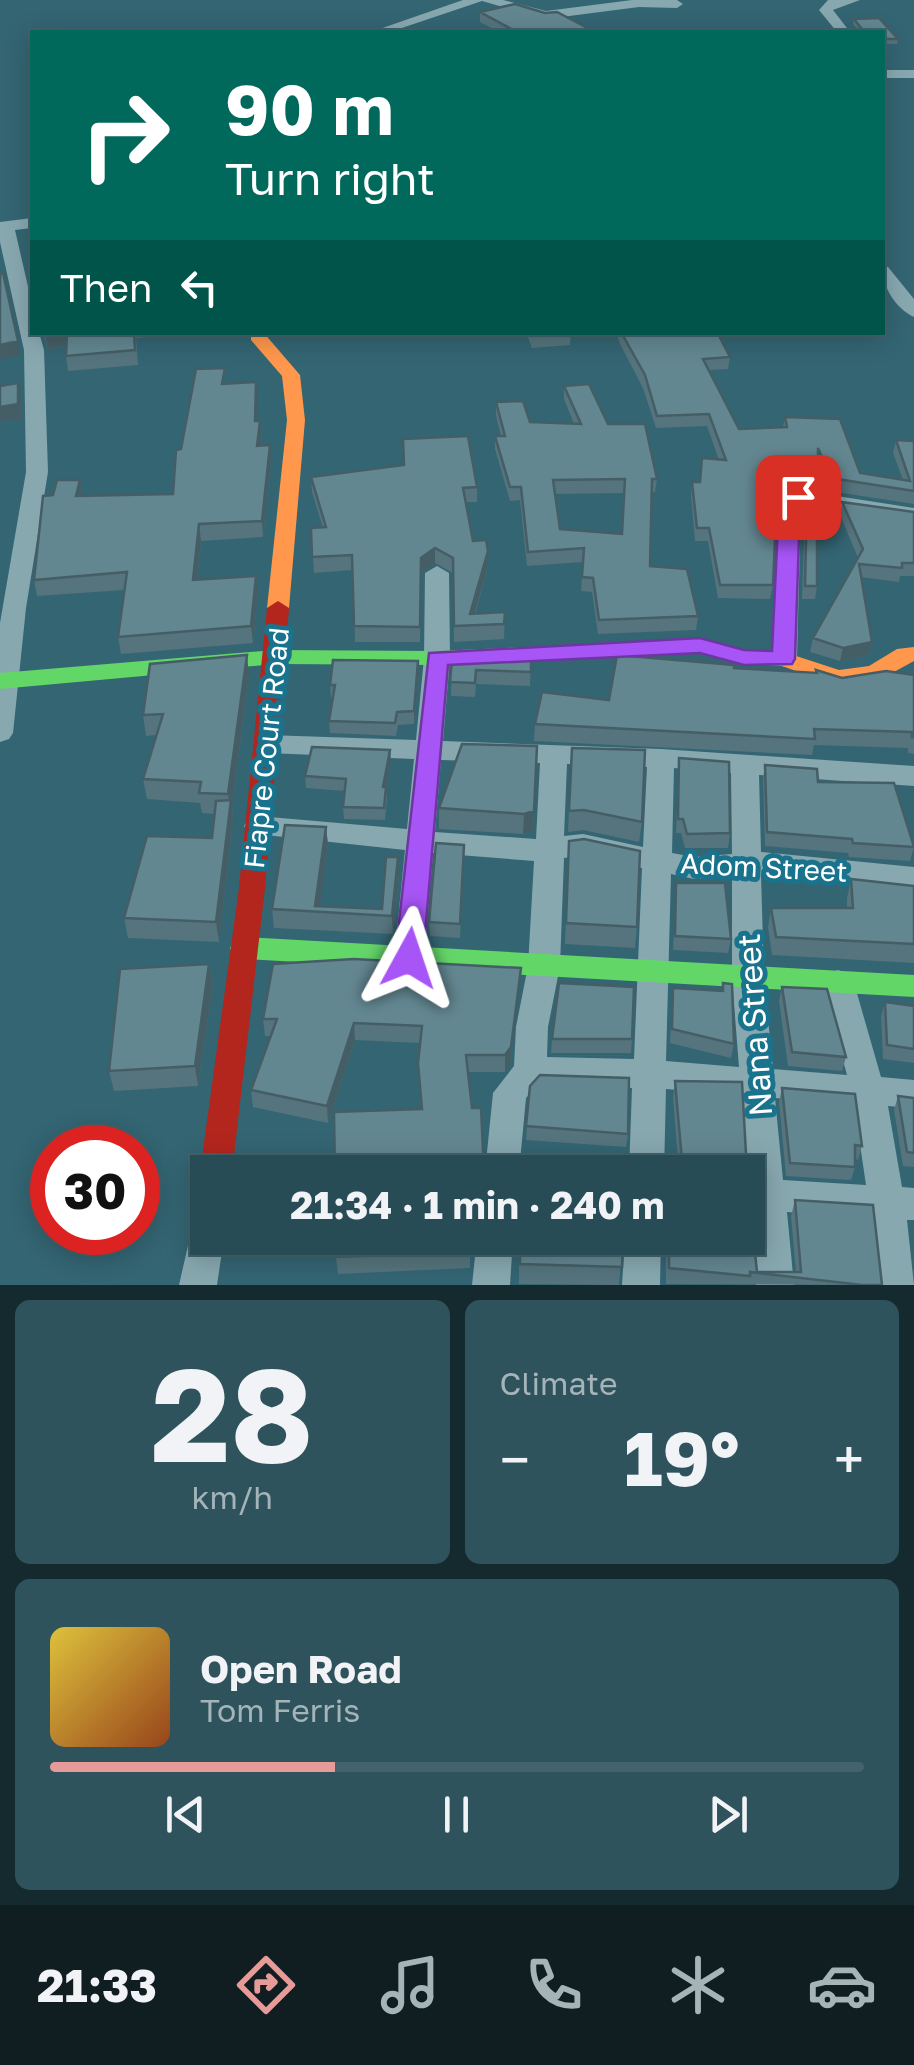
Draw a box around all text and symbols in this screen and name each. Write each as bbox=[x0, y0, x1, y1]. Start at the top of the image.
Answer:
text: 90 m bbox=[225, 66, 394, 150]
icon: right bbox=[60, 70, 190, 200]
text: Turn right bbox=[225, 151, 435, 205]
icon: left bbox=[172, 260, 227, 315]
text: Then bbox=[60, 265, 152, 310]
pin bbox=[756, 455, 841, 540]
icon: arrive bbox=[771, 470, 826, 525]
street label: Fiapre Court Road bbox=[237, 626, 295, 870]
street label: Adom Street bbox=[680, 846, 848, 888]
position arrow bbox=[357, 906, 461, 1010]
street label: Nana Street bbox=[729, 932, 779, 1118]
speed limit sign: 30 bbox=[30, 1125, 160, 1255]
text: 21:34 · 1 min · 240 m bbox=[290, 1182, 665, 1227]
text: 28 bbox=[151, 1335, 314, 1491]
text: Climate bbox=[500, 1364, 618, 1402]
text: 19° bbox=[624, 1412, 740, 1503]
text: − bbox=[500, 1426, 530, 1492]
text: + bbox=[834, 1426, 864, 1492]
text: km/h bbox=[192, 1478, 273, 1516]
text: Open Road bbox=[200, 1646, 402, 1691]
text: Tom Ferris bbox=[200, 1691, 360, 1729]
icon: previous bbox=[158, 1787, 213, 1842]
icon: pause bbox=[429, 1787, 484, 1842]
icon: next bbox=[701, 1787, 756, 1842]
icon: directions bbox=[231, 1950, 301, 2020]
icon: music bbox=[375, 1950, 445, 2020]
icon: phone bbox=[519, 1950, 589, 2020]
icon: climate bbox=[663, 1950, 733, 2020]
icon: car bbox=[807, 1950, 877, 2020]
text: 21:33 bbox=[37, 1958, 157, 2012]

